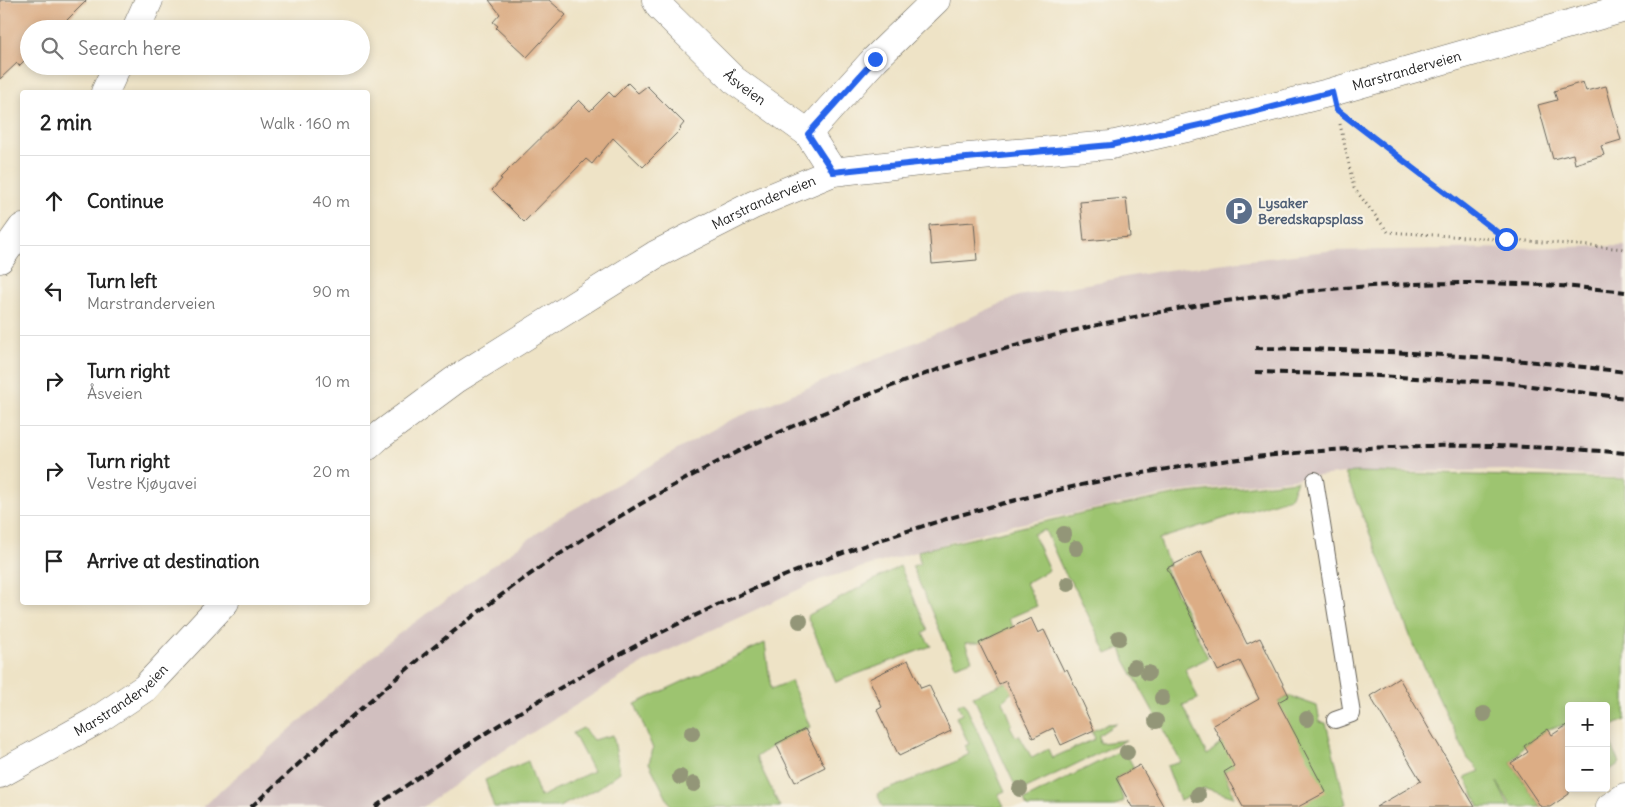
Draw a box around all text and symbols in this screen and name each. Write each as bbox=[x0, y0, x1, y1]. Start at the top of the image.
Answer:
search box bbox=[20, 20, 370, 75]
icon: search bbox=[38, 34, 66, 62]
text: Search here bbox=[78, 36, 181, 60]
street label: Marstranderveien bbox=[1350, 46, 1463, 95]
route end bbox=[864, 48, 887, 71]
street label: Åsveien bbox=[720, 66, 770, 109]
text: 2 min bbox=[40, 109, 92, 136]
text: Walk · 160 m bbox=[260, 113, 350, 133]
street label: Marstranderveien bbox=[709, 171, 818, 234]
icon: ahead bbox=[40, 187, 68, 215]
text: Continue bbox=[87, 189, 164, 213]
text: 40 m bbox=[312, 191, 350, 211]
place label: Lysaker Beredskapsplass bbox=[1258, 194, 1364, 228]
parking icon: Lysaker Beredskapsplass bbox=[1224, 196, 1254, 226]
route start bbox=[1495, 228, 1518, 251]
text: Turn left bbox=[87, 269, 157, 293]
icon: left bbox=[40, 277, 68, 305]
text: 90 m bbox=[312, 281, 350, 301]
text: Marstranderveien bbox=[87, 293, 215, 313]
text: Turn right bbox=[87, 359, 170, 383]
icon: right bbox=[40, 367, 68, 395]
text: 10 m bbox=[315, 371, 350, 391]
text: Åsveien bbox=[87, 383, 142, 403]
text: Turn right bbox=[87, 449, 170, 473]
icon: right bbox=[40, 457, 68, 485]
text: 20 m bbox=[313, 461, 350, 481]
text: Vestre Kjøyavei bbox=[87, 473, 197, 493]
icon: arrive bbox=[40, 547, 68, 575]
text: Arrive at destination bbox=[87, 549, 260, 573]
street label: Marstranderveien bbox=[71, 660, 172, 740]
map controls bbox=[1565, 702, 1610, 792]
button: + bbox=[1565, 702, 1610, 747]
button: − bbox=[1565, 747, 1610, 792]

